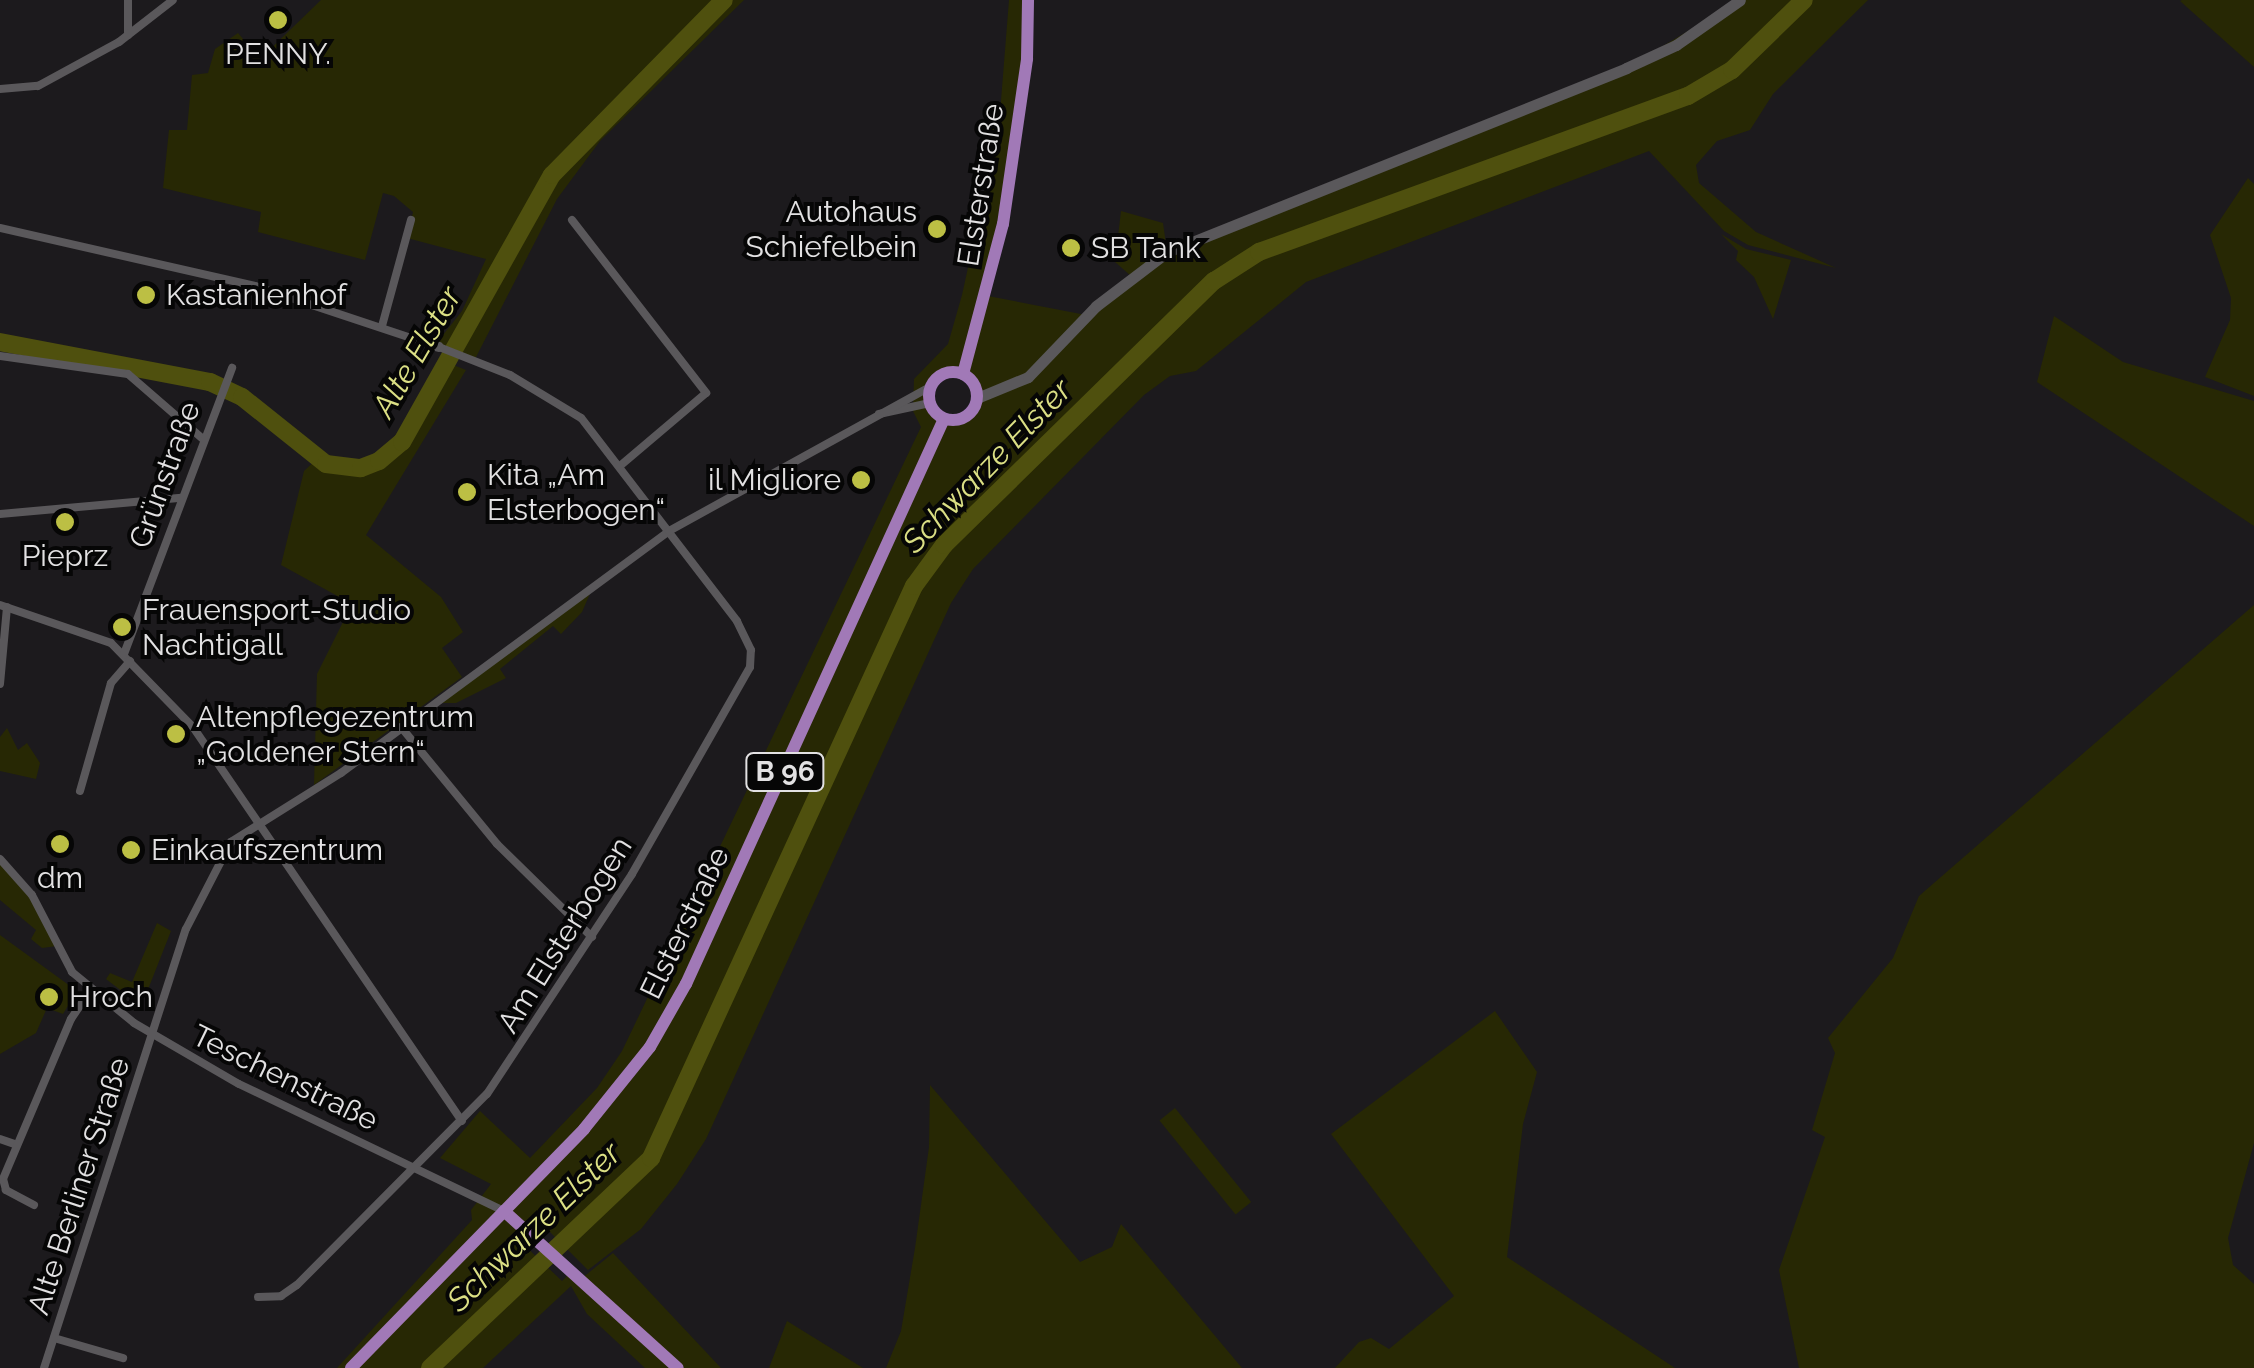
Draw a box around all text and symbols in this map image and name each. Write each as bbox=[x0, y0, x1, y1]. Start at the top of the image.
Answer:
marker: PENNY. bbox=[267, 9, 289, 31]
place label: PENNY. bbox=[225, 36, 331, 72]
street label: Elsterstraße bbox=[950, 101, 1012, 269]
place label: Autohaus Schiefelbein bbox=[746, 194, 917, 264]
marker: Autohaus Schiefelbein bbox=[926, 218, 948, 240]
place label: SB Tank bbox=[1091, 230, 1202, 266]
marker: SB Tank bbox=[1060, 237, 1082, 259]
place label: Kastanienhof bbox=[166, 277, 347, 313]
water label: Alte Elster bbox=[364, 280, 470, 424]
marker: Kastanienhof bbox=[135, 284, 157, 306]
water label: Schwarze Elster bbox=[894, 371, 1080, 561]
street label: Grünstraße bbox=[122, 397, 208, 553]
place label: Kita „Am Elsterbogen“ bbox=[487, 457, 665, 528]
place label: il Migliore bbox=[707, 462, 841, 498]
marker: il Migliore bbox=[850, 469, 872, 491]
marker: Kita „Am Elsterbogen“ bbox=[456, 481, 478, 503]
marker: Pieprz bbox=[54, 511, 76, 533]
place label: Pieprz bbox=[22, 538, 108, 574]
place label: Frauensport-Studio Nachtigall bbox=[142, 592, 411, 662]
marker: Frauensport-Studio Nachtigall bbox=[111, 616, 133, 638]
place label: Altenpflegezentrum „Goldener Stern“ bbox=[196, 699, 474, 770]
marker: Altenpflegezentrum „Goldener Stern“ bbox=[165, 723, 187, 745]
road number: B 96 bbox=[745, 749, 825, 795]
street label: Am Elsterbogen bbox=[490, 830, 640, 1040]
place label: Einkaufszentrum bbox=[151, 832, 383, 868]
marker: dm bbox=[49, 833, 71, 855]
marker: Einkaufszentrum bbox=[120, 839, 142, 861]
street label: Elsterstraße bbox=[633, 841, 737, 1005]
place label: dm bbox=[37, 860, 83, 896]
place label: Hroch bbox=[69, 979, 153, 1015]
marker: Hroch bbox=[38, 986, 60, 1008]
street label: Teschenstraße bbox=[187, 1018, 383, 1138]
street label: Alte Berliner Straße bbox=[20, 1053, 138, 1319]
water label: Schwarze Elster bbox=[439, 1134, 629, 1320]

